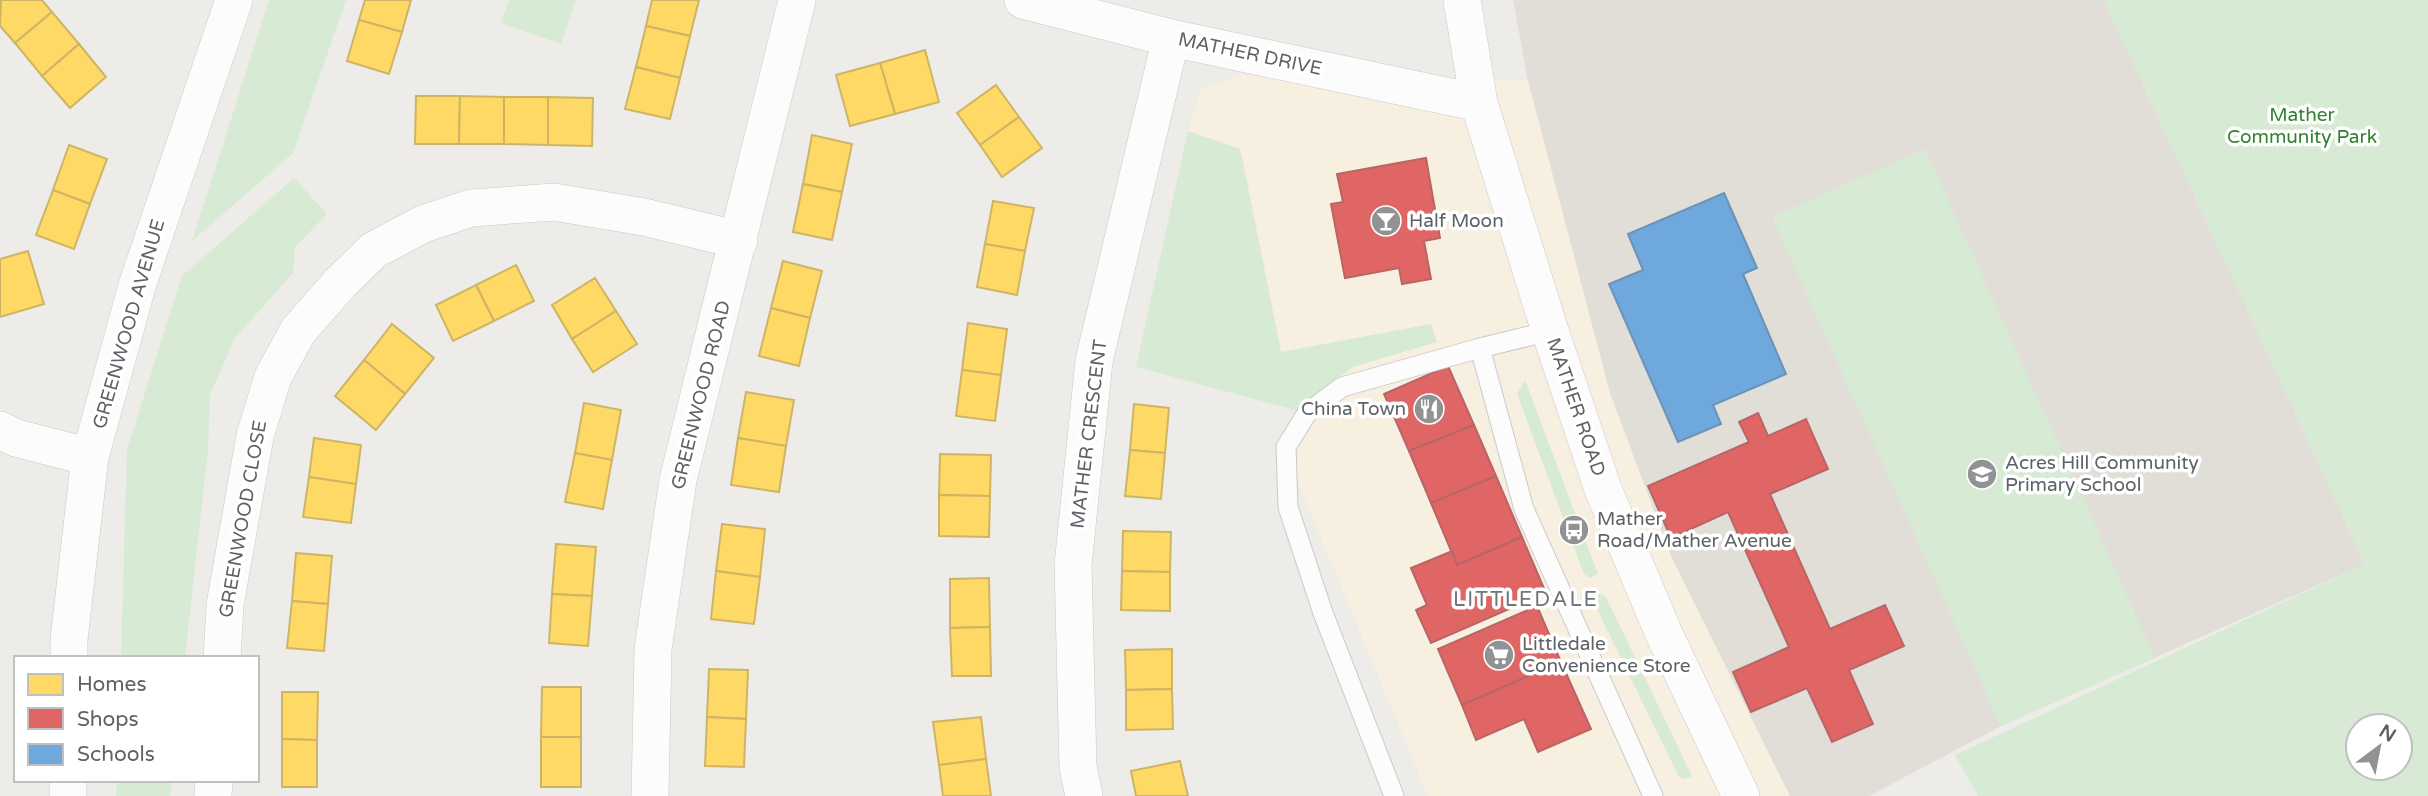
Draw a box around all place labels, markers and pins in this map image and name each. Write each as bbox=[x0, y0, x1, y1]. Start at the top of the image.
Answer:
bar icon: Half Moon bbox=[1369, 204, 1403, 238]
place label: Half Moon bbox=[1409, 210, 1504, 232]
restaurant icon: China Town bbox=[1412, 392, 1446, 426]
place label: China Town bbox=[1301, 398, 1406, 420]
place label: Acres Hill Community Primary School bbox=[2005, 452, 2199, 496]
school or university icon: Acres Hill Community Primary School bbox=[1965, 457, 1999, 491]
place label: Mather Road/Mather Avenue bbox=[1597, 508, 1792, 552]
bus stop icon: Mather Road/Mather Avenue bbox=[1557, 513, 1591, 547]
place label: Littledale Convenience Store bbox=[1522, 633, 1691, 677]
supermarket icon: Littledale Convenience Store bbox=[1482, 638, 1516, 672]

